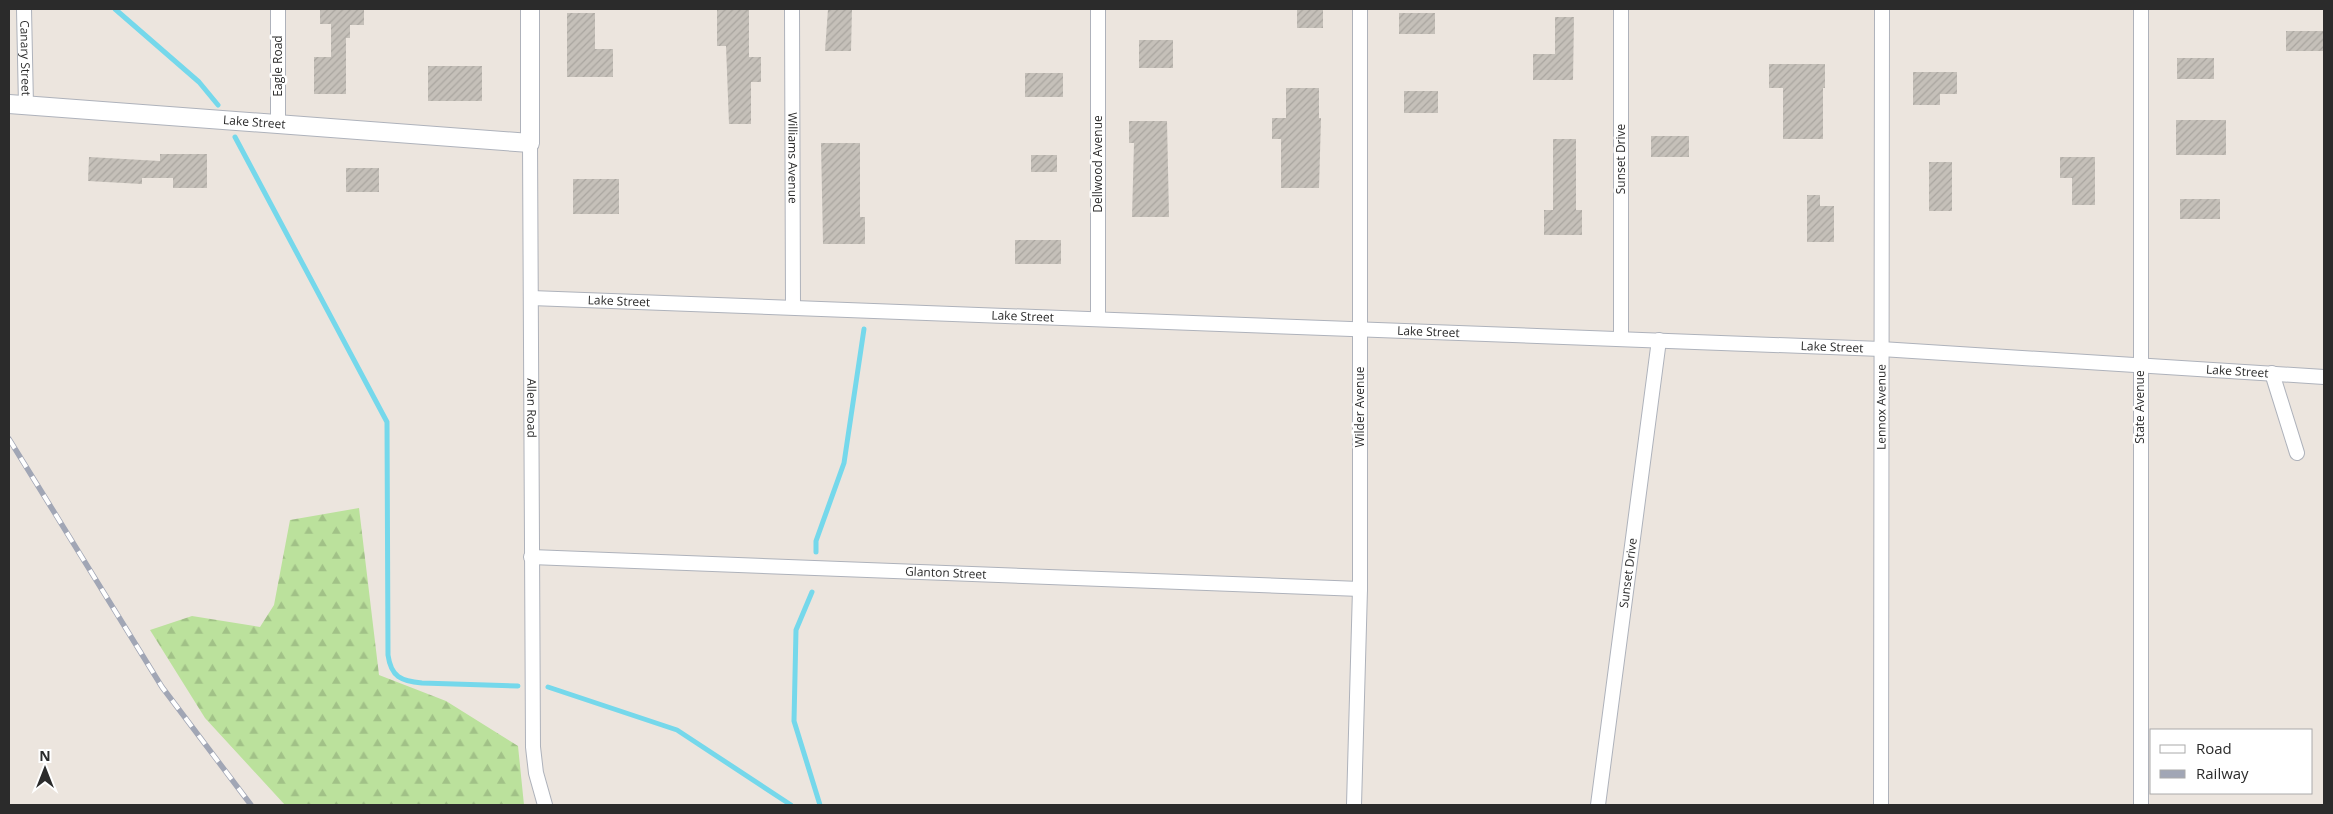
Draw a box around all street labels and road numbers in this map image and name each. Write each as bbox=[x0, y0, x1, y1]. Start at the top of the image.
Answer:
street label: Canary Street bbox=[16, 20, 35, 96]
street label: Eagle Road bbox=[269, 35, 286, 97]
street label: Lake Street bbox=[222, 111, 286, 133]
street label: Williams Avenue bbox=[784, 112, 802, 204]
street label: Dellwood Avenue bbox=[1089, 115, 1106, 213]
street label: Sunset Drive bbox=[1612, 123, 1629, 194]
street label: Lake Street bbox=[587, 291, 651, 310]
street label: Lake Street bbox=[991, 306, 1054, 326]
street label: Lake Street bbox=[1397, 322, 1460, 341]
street label: Lake Street bbox=[1800, 337, 1864, 356]
street label: Lake Street bbox=[2206, 361, 2269, 381]
street label: Lennox Avenue bbox=[1872, 364, 1890, 450]
street label: Wilder Avenue bbox=[1351, 366, 1368, 448]
street label: State Avenue bbox=[2131, 370, 2148, 444]
street label: Allen Road bbox=[523, 378, 540, 438]
street label: Sunset Drive bbox=[1615, 537, 1641, 609]
street label: Glanton Street bbox=[905, 562, 987, 583]

